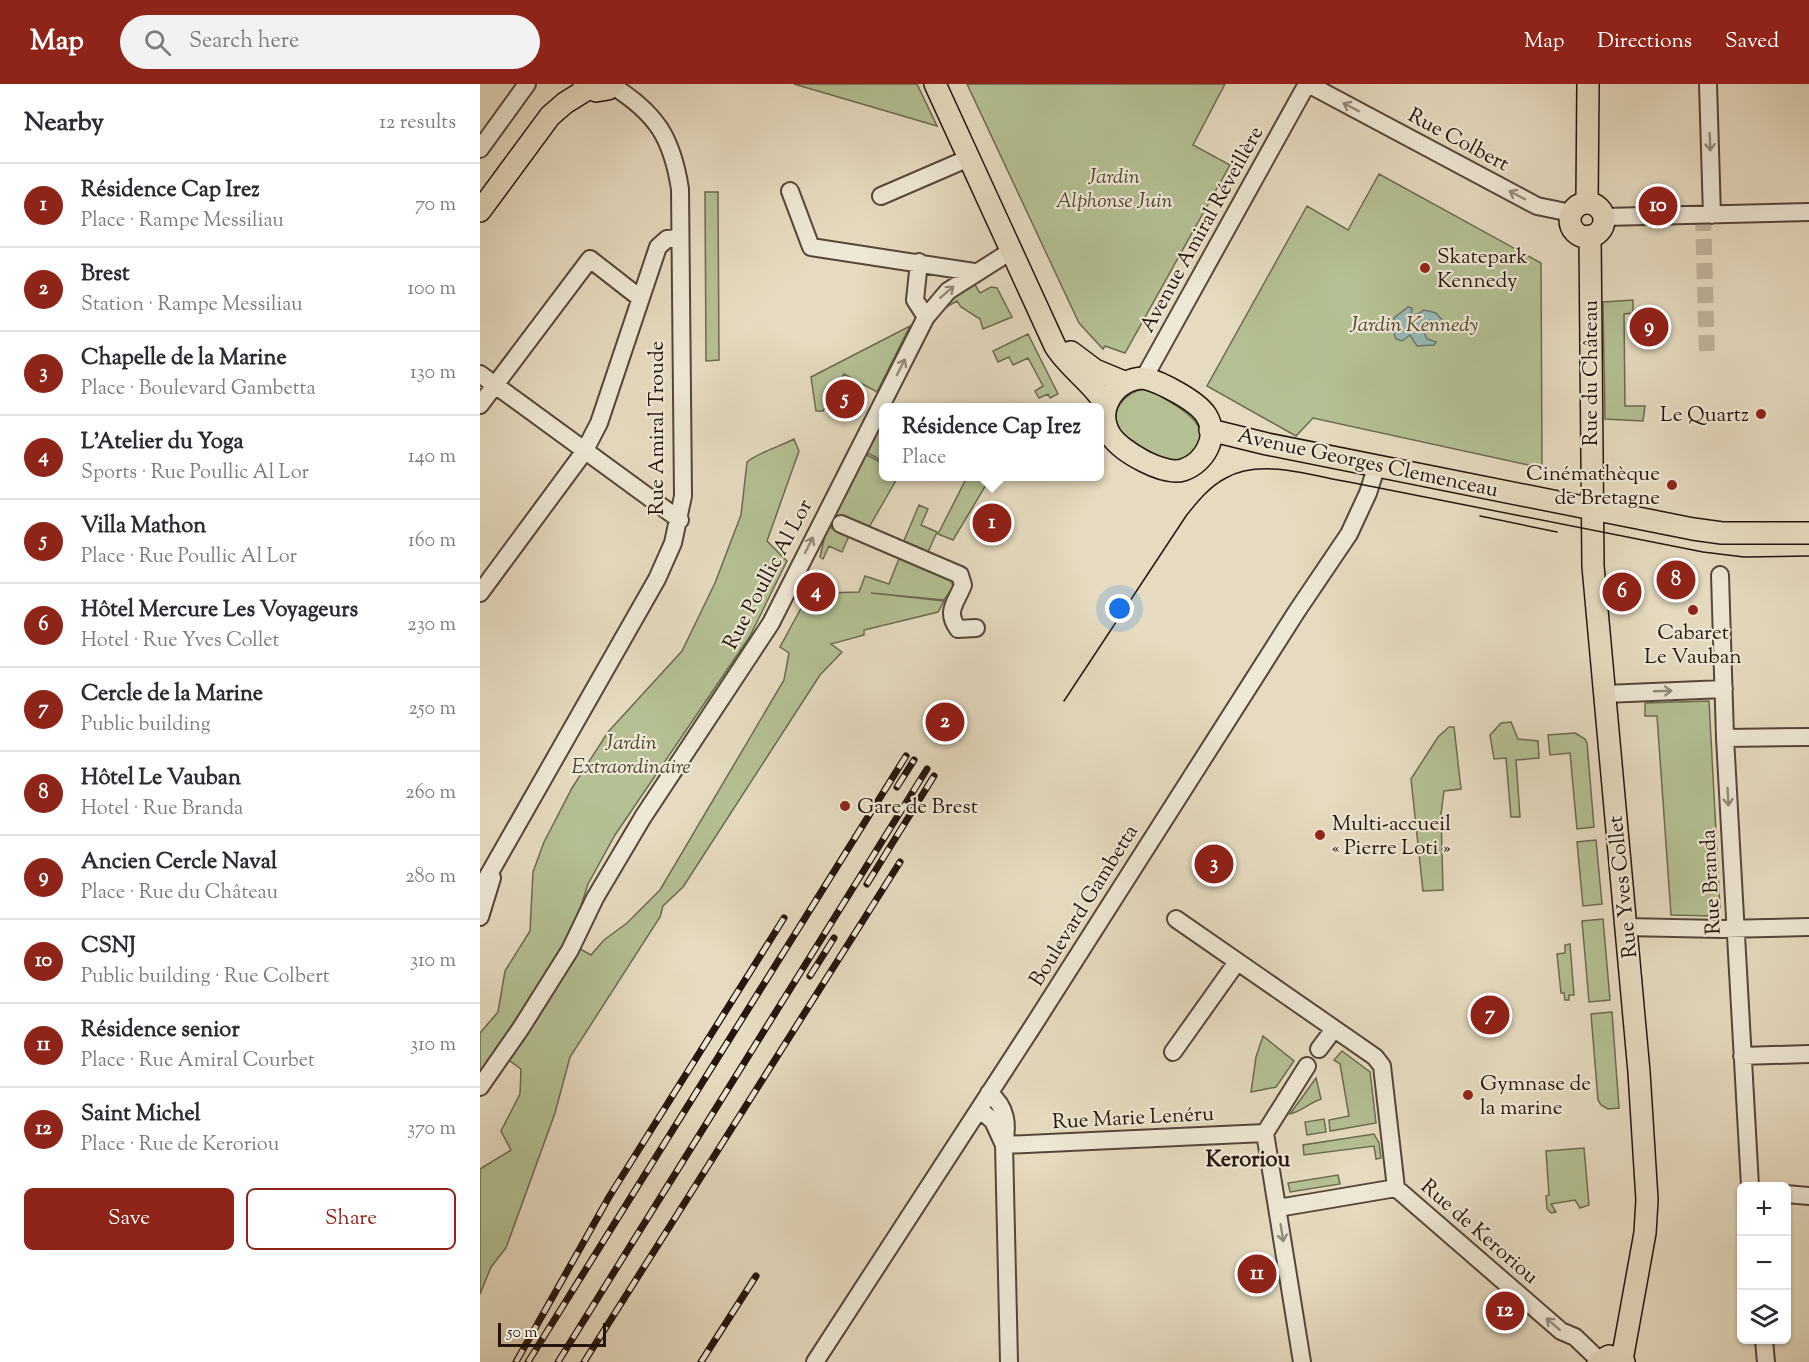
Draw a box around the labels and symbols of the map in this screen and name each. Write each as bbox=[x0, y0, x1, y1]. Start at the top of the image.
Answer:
one-way arrow bbox=[1342, 101, 1360, 112]
street label: Rue Colbert bbox=[1402, 101, 1514, 180]
street label: Avenue Amiral Réveillère bbox=[1133, 121, 1272, 339]
one-way arrow bbox=[1704, 132, 1715, 152]
park label: Jardin Alphonse Juin bbox=[1055, 163, 1173, 217]
pin: 10 bbox=[1638, 184, 1678, 228]
one-way arrow bbox=[1508, 189, 1526, 200]
place label: Skatepark Kennedy bbox=[1437, 243, 1528, 297]
marker: Skatepark Kennedy bbox=[1418, 261, 1432, 275]
one-way arrow bbox=[940, 285, 955, 299]
street label: Rue du Château bbox=[1577, 300, 1607, 446]
pin: 9 bbox=[1630, 304, 1668, 350]
park label: Jardin Kennedy bbox=[1349, 311, 1478, 341]
street label: Rue Amiral Troude bbox=[643, 341, 673, 515]
one-way arrow bbox=[895, 359, 907, 376]
pin: 5 bbox=[826, 376, 865, 422]
place label: Le Quartz bbox=[1660, 401, 1749, 431]
marker: Le Quartz bbox=[1754, 407, 1768, 421]
street label: Avenue Georges Clemenceau bbox=[1234, 422, 1501, 506]
place label: Cinémathèque de Bretagne bbox=[1526, 460, 1660, 514]
marker: Cinémathèque de Bretagne bbox=[1665, 478, 1679, 492]
street label: Rue Poullic Al Lor bbox=[716, 494, 821, 655]
pin: 1 bbox=[972, 500, 1012, 546]
one-way arrow bbox=[804, 536, 815, 554]
pin: 8 bbox=[1656, 558, 1696, 602]
pin: 4 bbox=[796, 570, 836, 614]
pin: 6 bbox=[1602, 570, 1642, 614]
your location bbox=[1105, 594, 1134, 623]
marker: Cabaret Le Vauban bbox=[1686, 603, 1700, 617]
place label: Cabaret Le Vauban bbox=[1644, 619, 1742, 673]
one-way arrow bbox=[1653, 686, 1673, 697]
pin: 2 bbox=[926, 700, 964, 744]
park label: Jardin Extraordinaire bbox=[571, 729, 691, 783]
one-way arrow bbox=[1723, 786, 1734, 806]
place label: Gare de Brest bbox=[857, 793, 978, 823]
marker: Gare de Brest bbox=[838, 799, 852, 813]
place label: Multi-accueil « Pierre Loti » bbox=[1332, 810, 1451, 864]
street label: Rue Yves Collet bbox=[1602, 814, 1646, 960]
street label: Boulevard Gambetta bbox=[1023, 819, 1147, 993]
marker: Multi-accueil « Pierre Loti » bbox=[1313, 828, 1327, 842]
street label: Rue Branda bbox=[1694, 828, 1730, 935]
pin: 3 bbox=[1194, 842, 1234, 886]
pin: 7 bbox=[1470, 992, 1510, 1038]
place label: Gymnase de la marine bbox=[1480, 1070, 1591, 1124]
marker: Gymnase de la marine bbox=[1461, 1088, 1475, 1102]
street label: Rue Marie Lenéru bbox=[1051, 1100, 1215, 1138]
district label: Keroriou bbox=[1206, 1145, 1291, 1177]
street label: Rue de Keroriou bbox=[1413, 1173, 1544, 1292]
one-way arrow bbox=[1276, 1222, 1287, 1242]
pin: 11 bbox=[1238, 1252, 1276, 1296]
pin: 12 bbox=[1486, 1288, 1524, 1334]
one-way arrow bbox=[1546, 1318, 1562, 1332]
scale bar bbox=[498, 1320, 606, 1348]

